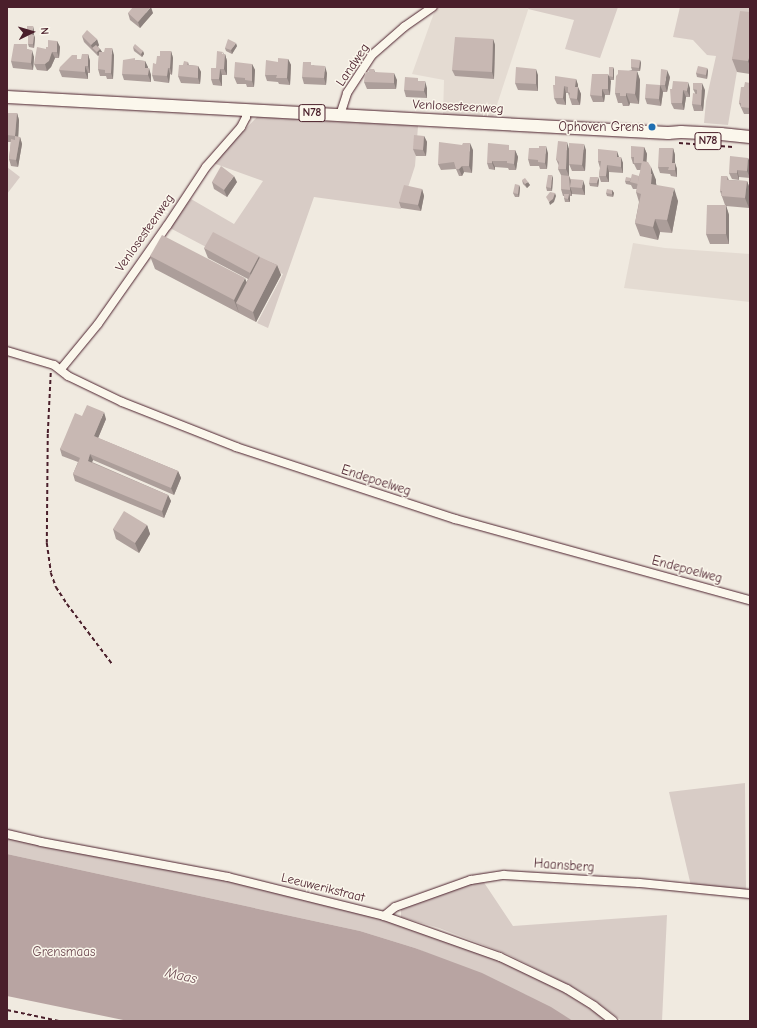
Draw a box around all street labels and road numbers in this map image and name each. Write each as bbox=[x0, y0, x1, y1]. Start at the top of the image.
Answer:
street label: Landweg bbox=[333, 41, 373, 89]
street label: Venlosesteenweg bbox=[412, 97, 504, 117]
road number: N78 bbox=[298, 103, 326, 123]
road number: N78 bbox=[694, 131, 722, 151]
street label: Venlosesteenweg bbox=[112, 191, 178, 275]
street label: Endepoelweg bbox=[339, 462, 413, 500]
street label: Endepoelweg bbox=[650, 553, 724, 587]
street label: Haansberg bbox=[533, 856, 595, 876]
street label: Leeuwerikstraat bbox=[280, 870, 366, 906]

